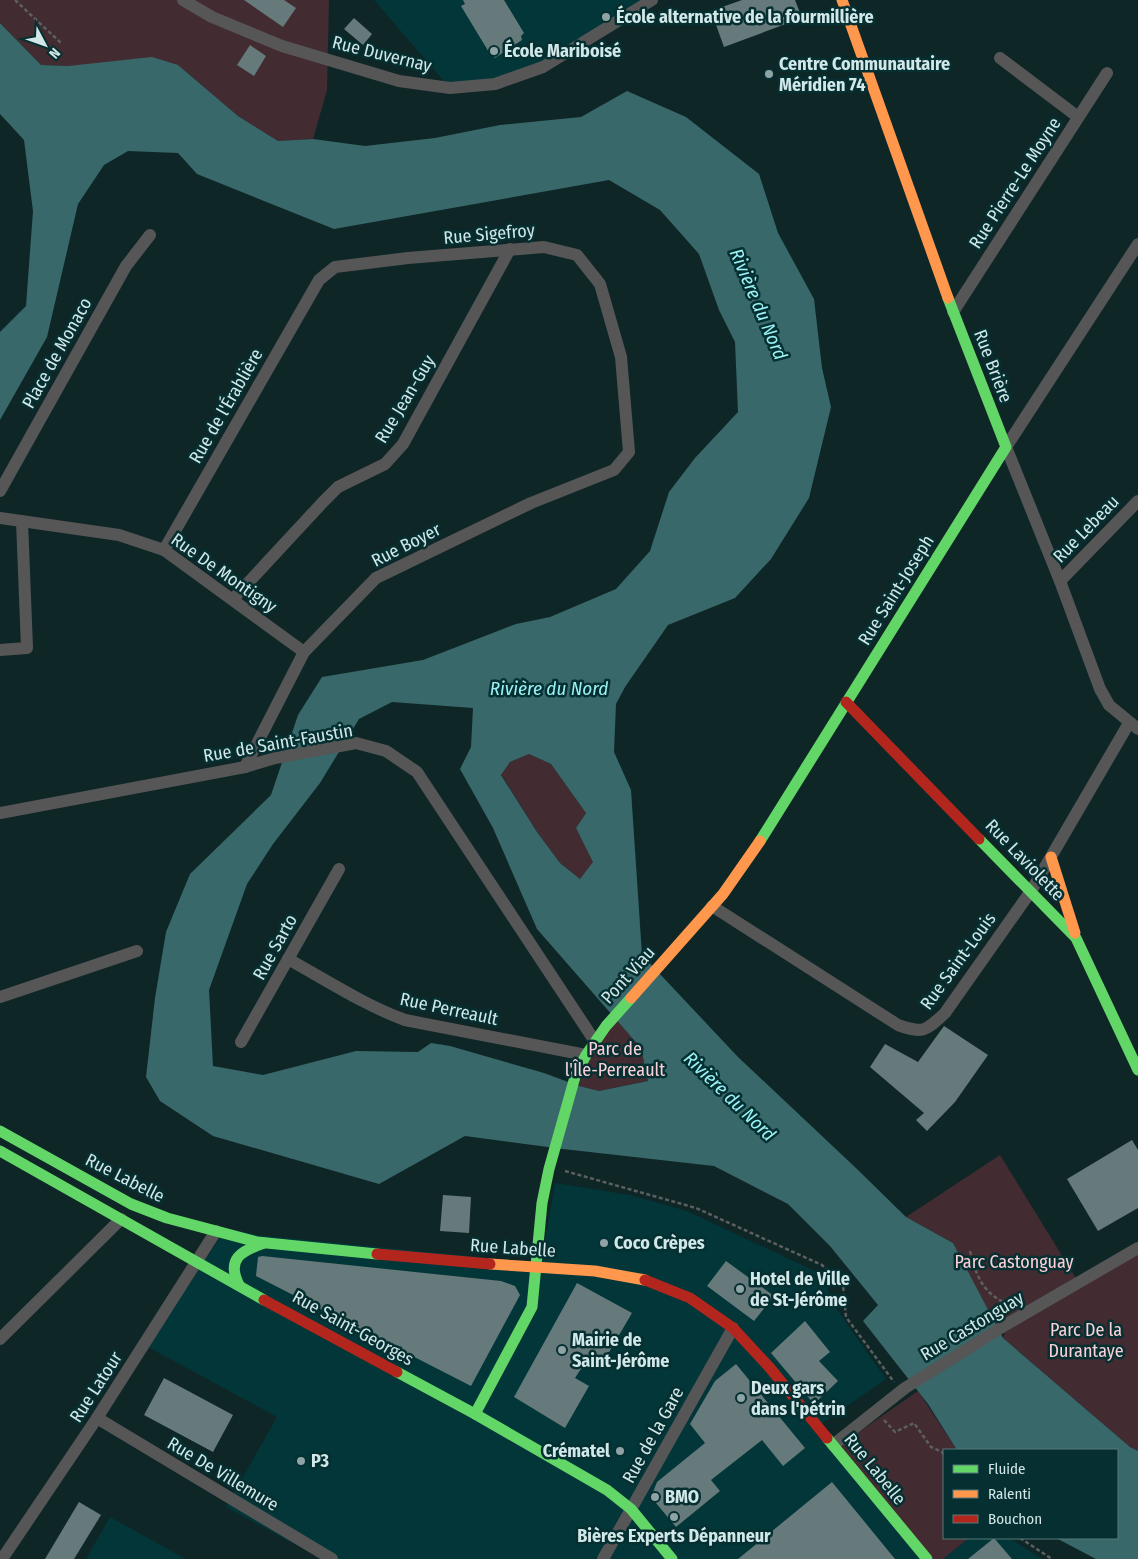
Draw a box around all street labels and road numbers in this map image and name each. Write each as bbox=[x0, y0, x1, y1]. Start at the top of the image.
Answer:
street label: Rue Duvernay bbox=[330, 31, 434, 77]
street label: Rue Pierre-Le Moyne bbox=[964, 113, 1066, 253]
street label: Rue Sigefroy bbox=[442, 219, 536, 249]
street label: Place de Monaco bbox=[17, 294, 97, 412]
street label: Rue Brière bbox=[969, 326, 1017, 406]
street label: Rue de l'Érablière bbox=[183, 344, 268, 467]
street label: Rue Jean-Guy bbox=[370, 351, 440, 447]
street label: Rue Lebeau bbox=[1048, 491, 1124, 567]
street label: Rue Boyer bbox=[368, 518, 445, 572]
street label: Rue De Montigny bbox=[167, 528, 281, 618]
street label: Rue Saint-Joseph bbox=[853, 531, 939, 649]
street label: Rue de Saint-Faustin bbox=[202, 719, 354, 767]
street label: Rue Laviolette bbox=[981, 815, 1069, 905]
street label: Rue Saint-Louis bbox=[915, 908, 1001, 1014]
street label: Rue Sarto bbox=[248, 910, 302, 984]
street label: Pont Viau bbox=[596, 942, 660, 1008]
street label: Rue Perreault bbox=[398, 988, 500, 1030]
street label: Rue Labelle bbox=[82, 1149, 168, 1207]
street label: Rue Labelle bbox=[469, 1234, 557, 1262]
street label: Rue Saint-Georges bbox=[288, 1286, 418, 1371]
street label: Rue Castonguay bbox=[916, 1287, 1028, 1365]
street label: Rue Latour bbox=[65, 1347, 127, 1426]
street label: Rue de la Gare bbox=[618, 1383, 689, 1487]
street label: Rue Labelle bbox=[839, 1429, 911, 1509]
street label: Rue De Villemure bbox=[163, 1432, 283, 1516]

